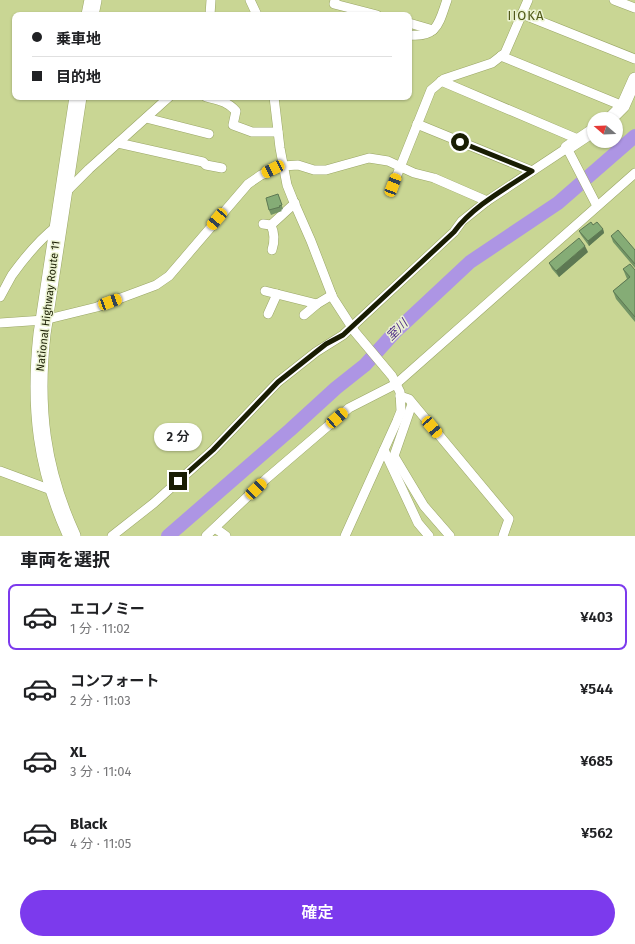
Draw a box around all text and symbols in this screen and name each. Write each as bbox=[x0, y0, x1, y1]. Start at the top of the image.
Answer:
district label: IIOKA bbox=[508, 8, 544, 23]
text: 乗車地 bbox=[56, 30, 101, 48]
text: 目的地 bbox=[56, 68, 101, 86]
north arrow bbox=[587, 112, 623, 148]
map controls bbox=[587, 112, 623, 148]
route start bbox=[451, 133, 469, 151]
car bbox=[260, 158, 286, 180]
car bbox=[383, 172, 403, 198]
car bbox=[205, 206, 229, 232]
street label: National Highway Route 11 bbox=[34, 240, 62, 372]
car bbox=[97, 292, 123, 312]
water label: 室川 bbox=[384, 315, 412, 343]
car bbox=[324, 406, 350, 430]
car bbox=[420, 414, 444, 440]
callout: 2 分 bbox=[154, 423, 202, 451]
text: 2 分 bbox=[167, 429, 189, 444]
route end bbox=[169, 472, 187, 490]
car bbox=[243, 476, 269, 502]
text: 車両を選択 bbox=[20, 549, 110, 571]
icon: car bbox=[22, 599, 58, 635]
text: エコノミー bbox=[70, 600, 145, 618]
text: ¥403 bbox=[580, 608, 613, 626]
text: 1 分 · 11:02 bbox=[70, 621, 130, 636]
icon: car bbox=[22, 671, 58, 707]
text: コンフォート bbox=[70, 672, 160, 690]
text: ¥544 bbox=[580, 680, 613, 698]
text: 2 分 · 11:03 bbox=[70, 693, 131, 708]
icon: car bbox=[22, 743, 58, 779]
text: XL bbox=[70, 743, 86, 761]
text: ¥685 bbox=[580, 752, 613, 770]
text: 3 分 · 11:04 bbox=[70, 764, 131, 779]
icon: car bbox=[22, 815, 58, 851]
text: Black bbox=[70, 815, 107, 833]
text: ¥562 bbox=[581, 824, 613, 842]
text: 4 分 · 11:05 bbox=[70, 836, 131, 851]
button: 確定 bbox=[20, 890, 615, 936]

